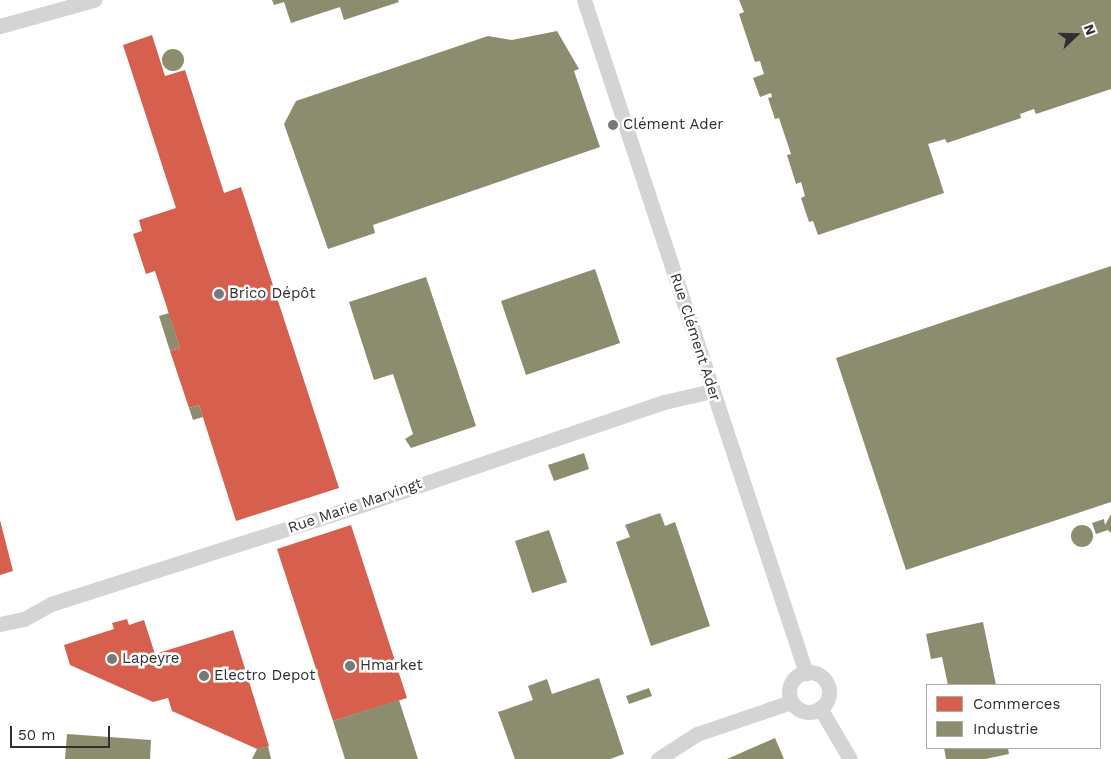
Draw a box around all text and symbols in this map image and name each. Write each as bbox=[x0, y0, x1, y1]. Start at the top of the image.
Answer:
north arrow bbox=[1051, 10, 1101, 60]
text: N bbox=[1081, 22, 1099, 37]
place label: Clément Ader bbox=[623, 116, 724, 134]
marker: Clément Ader bbox=[607, 119, 619, 131]
street label: Rue Clément Ader bbox=[666, 271, 724, 403]
place label: Brico Dépôt bbox=[229, 285, 315, 303]
marker: Brico Dépôt bbox=[213, 288, 225, 300]
street label: Rue Marie Marvingt bbox=[286, 475, 424, 537]
place label: Lapeyre bbox=[122, 650, 179, 668]
marker: Lapeyre bbox=[106, 653, 118, 665]
place label: Hmarket bbox=[360, 657, 423, 675]
marker: Hmarket bbox=[344, 660, 356, 672]
place label: Electro Depot bbox=[214, 667, 316, 685]
marker: Electro Depot bbox=[198, 670, 210, 682]
legend bbox=[926, 684, 1101, 749]
text: Commerces bbox=[973, 695, 1060, 713]
scale bar bbox=[12, 716, 112, 748]
text: Industrie bbox=[973, 720, 1038, 738]
text: 50 m bbox=[18, 726, 55, 744]

